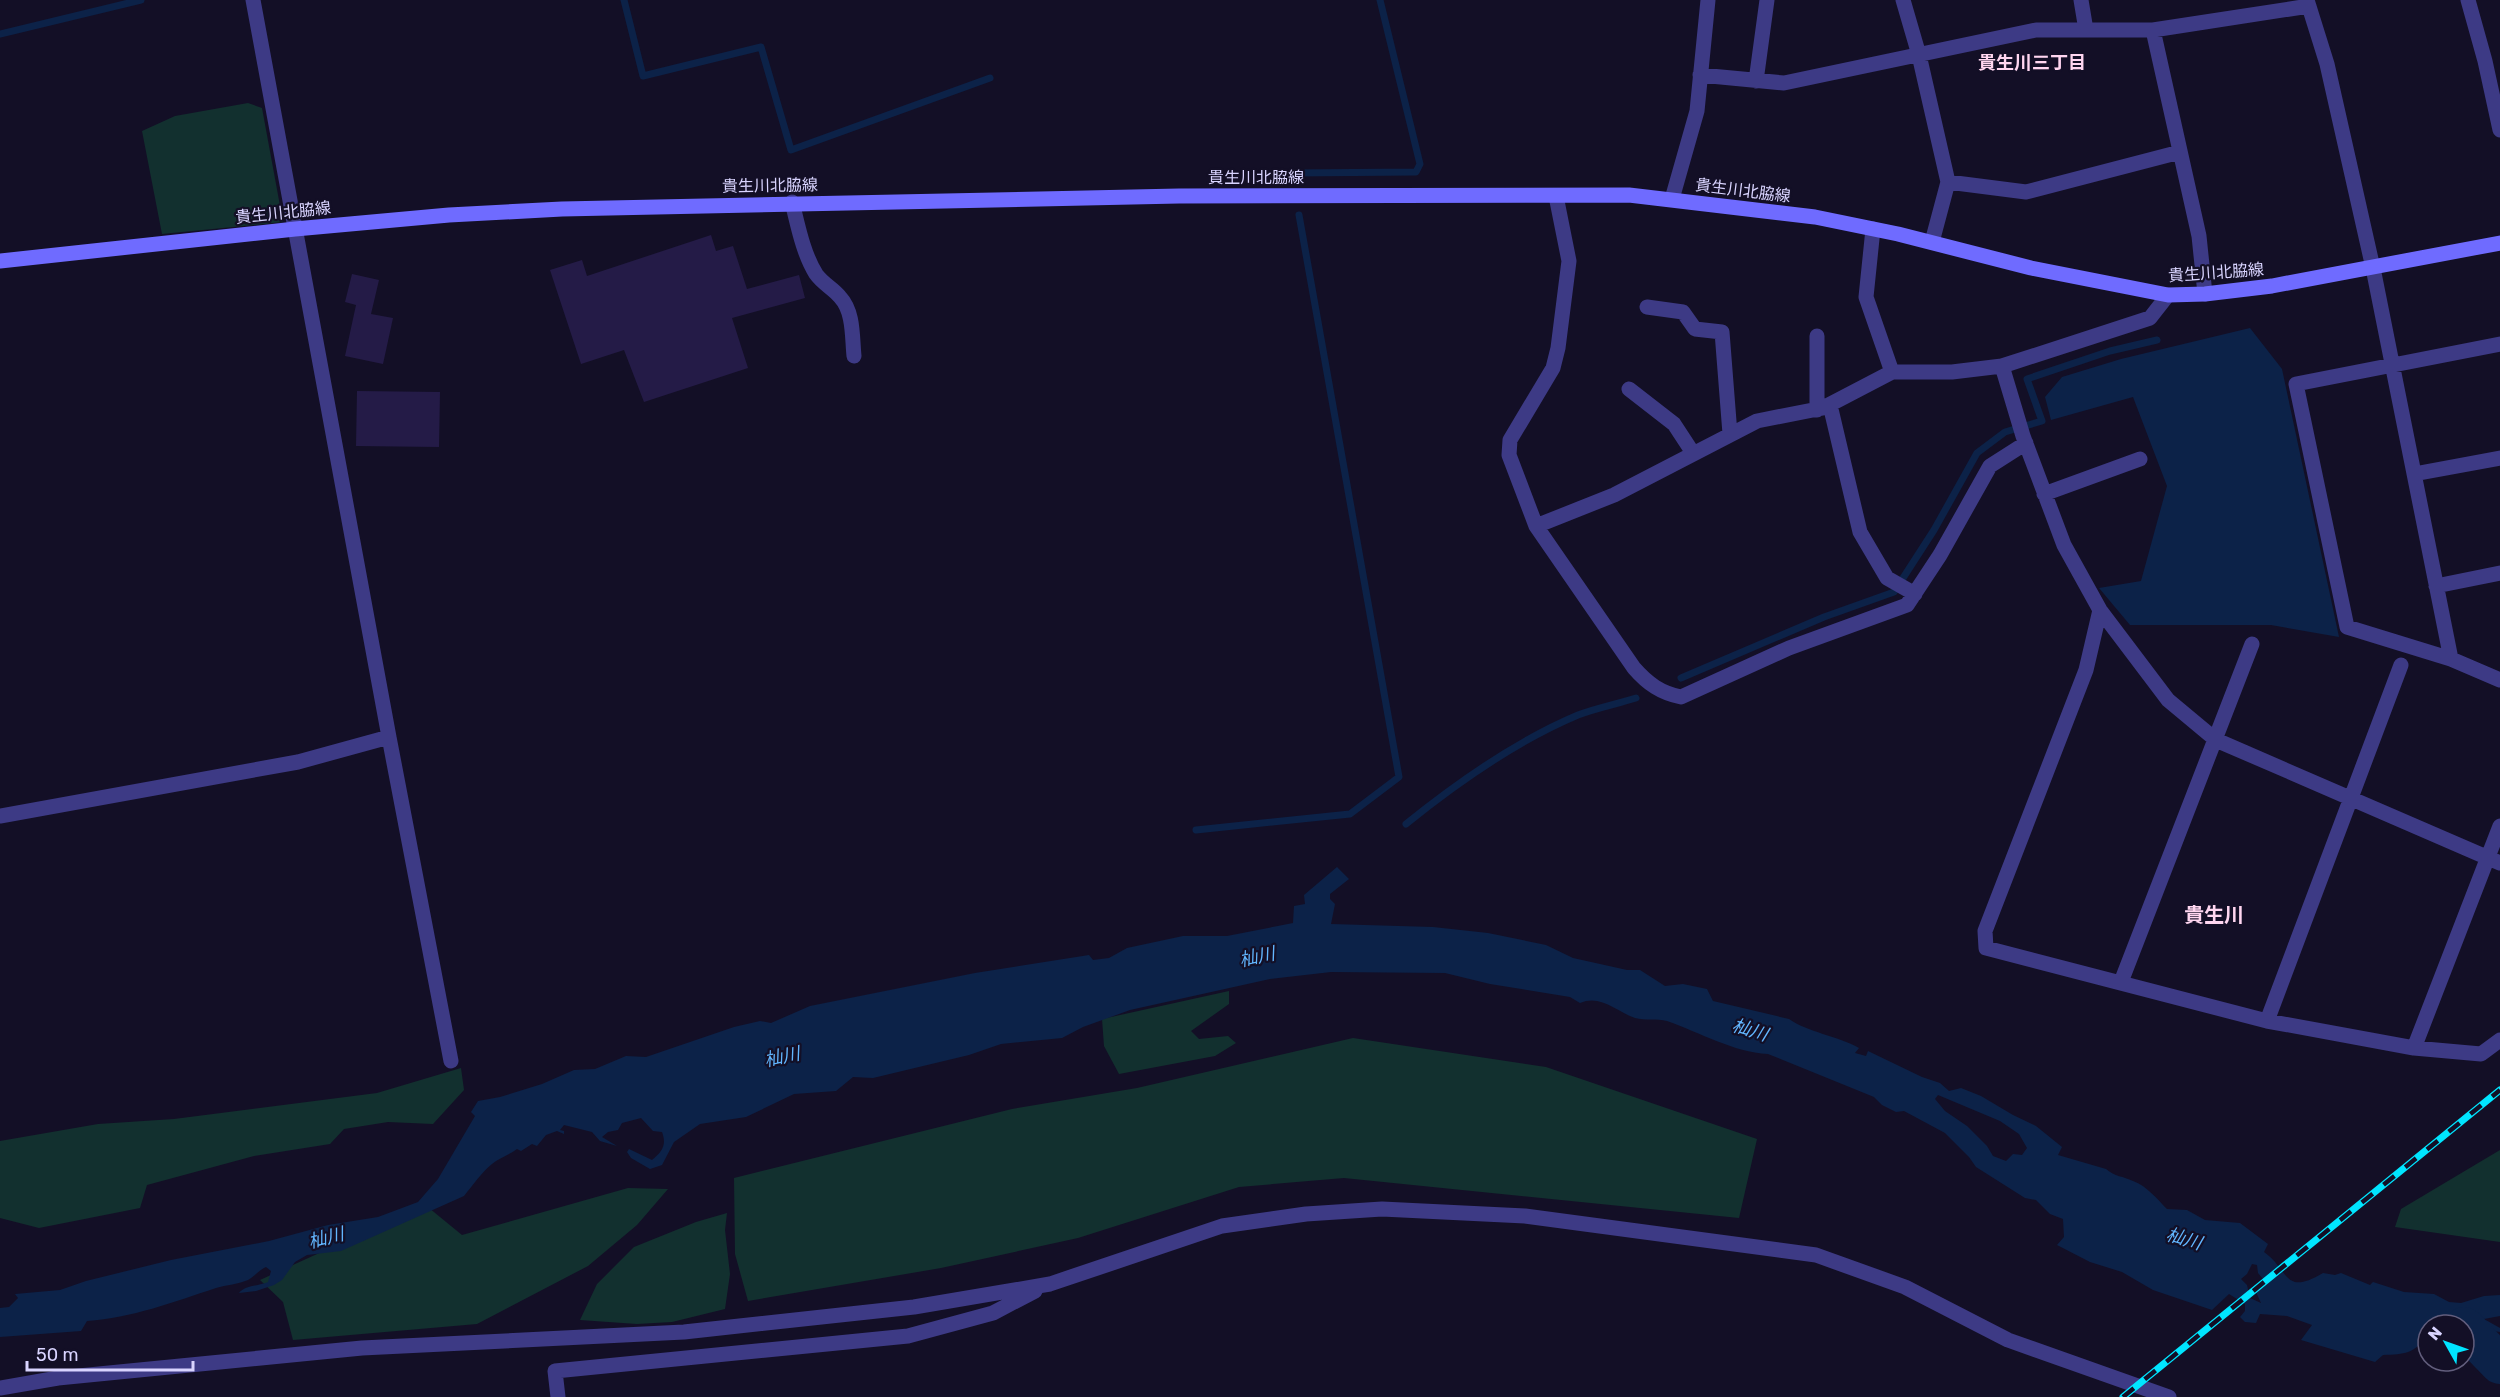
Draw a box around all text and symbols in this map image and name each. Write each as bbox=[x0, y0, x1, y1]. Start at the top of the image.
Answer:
district label: 貴生川三丁目 bbox=[1978, 52, 2086, 74]
street label: 貴生川北脇線 bbox=[1208, 168, 1304, 187]
street label: 貴生川北脇線 bbox=[722, 175, 818, 196]
street label: 貴生川北脇線 bbox=[1694, 175, 1792, 206]
street label: 貴生川北脇線 bbox=[234, 198, 332, 227]
street label: 貴生川北脇線 bbox=[2167, 260, 2265, 285]
district label: 貴生川 bbox=[2184, 903, 2244, 927]
water label: 杣川 bbox=[1237, 942, 1279, 972]
water label: 杣川 bbox=[1730, 1014, 1772, 1046]
water label: 杣川 bbox=[762, 1042, 804, 1072]
water label: 杣川 bbox=[306, 1222, 348, 1253]
water label: 杣川 bbox=[2164, 1223, 2206, 1255]
north arrow bbox=[2416, 1313, 2476, 1373]
text: N bbox=[2424, 1323, 2446, 1344]
scale bar bbox=[27, 1334, 194, 1372]
text: 50 m bbox=[36, 1344, 79, 1366]

